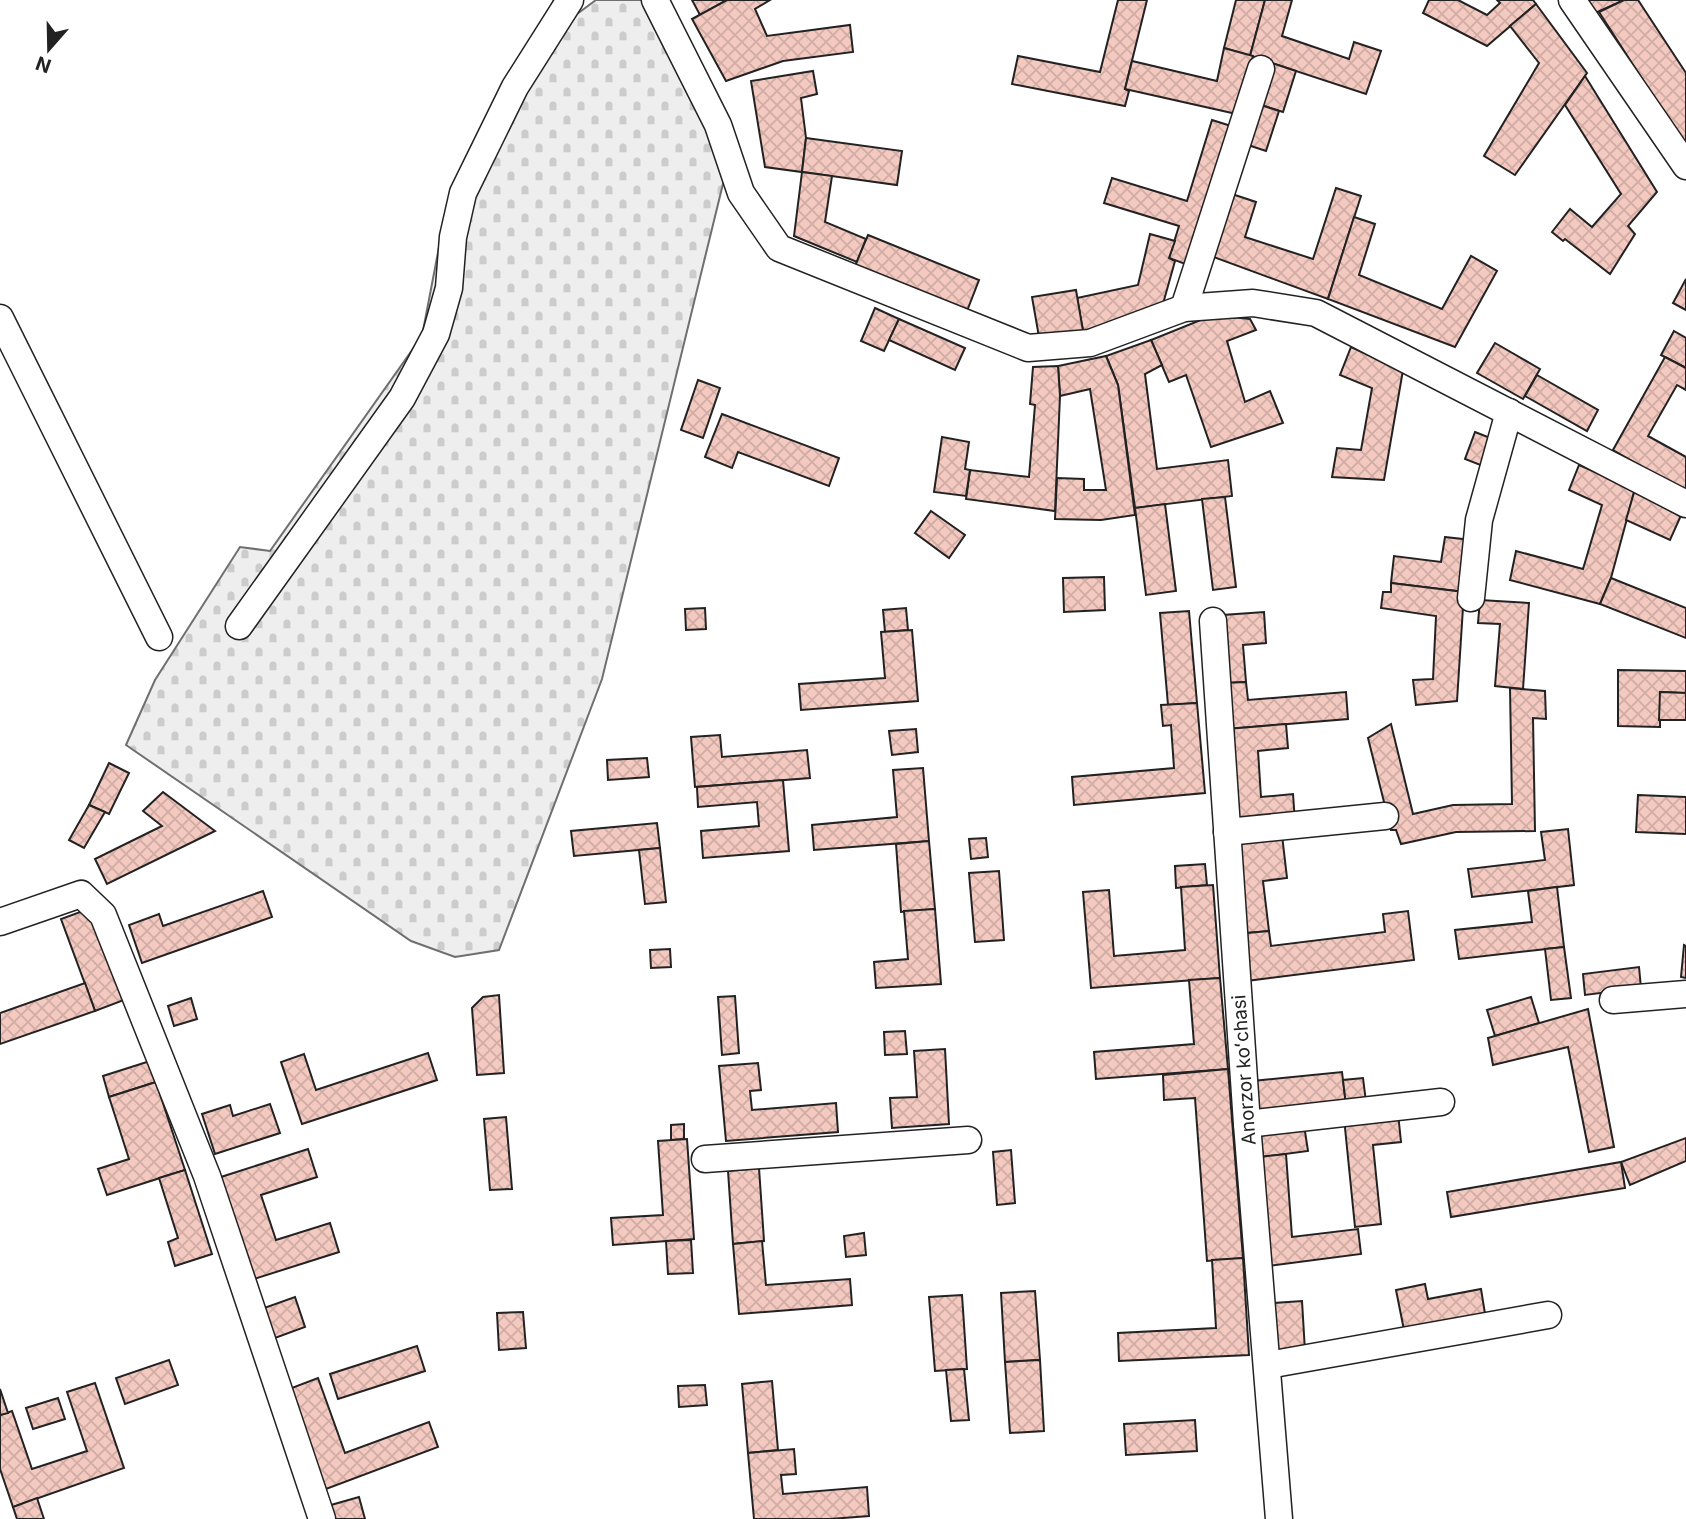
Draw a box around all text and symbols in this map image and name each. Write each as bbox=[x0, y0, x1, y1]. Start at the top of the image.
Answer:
north arrow bbox=[14, 14, 84, 84]
text: N bbox=[33, 51, 54, 78]
street label: Anorzor koʻchasi bbox=[1227, 994, 1261, 1146]

